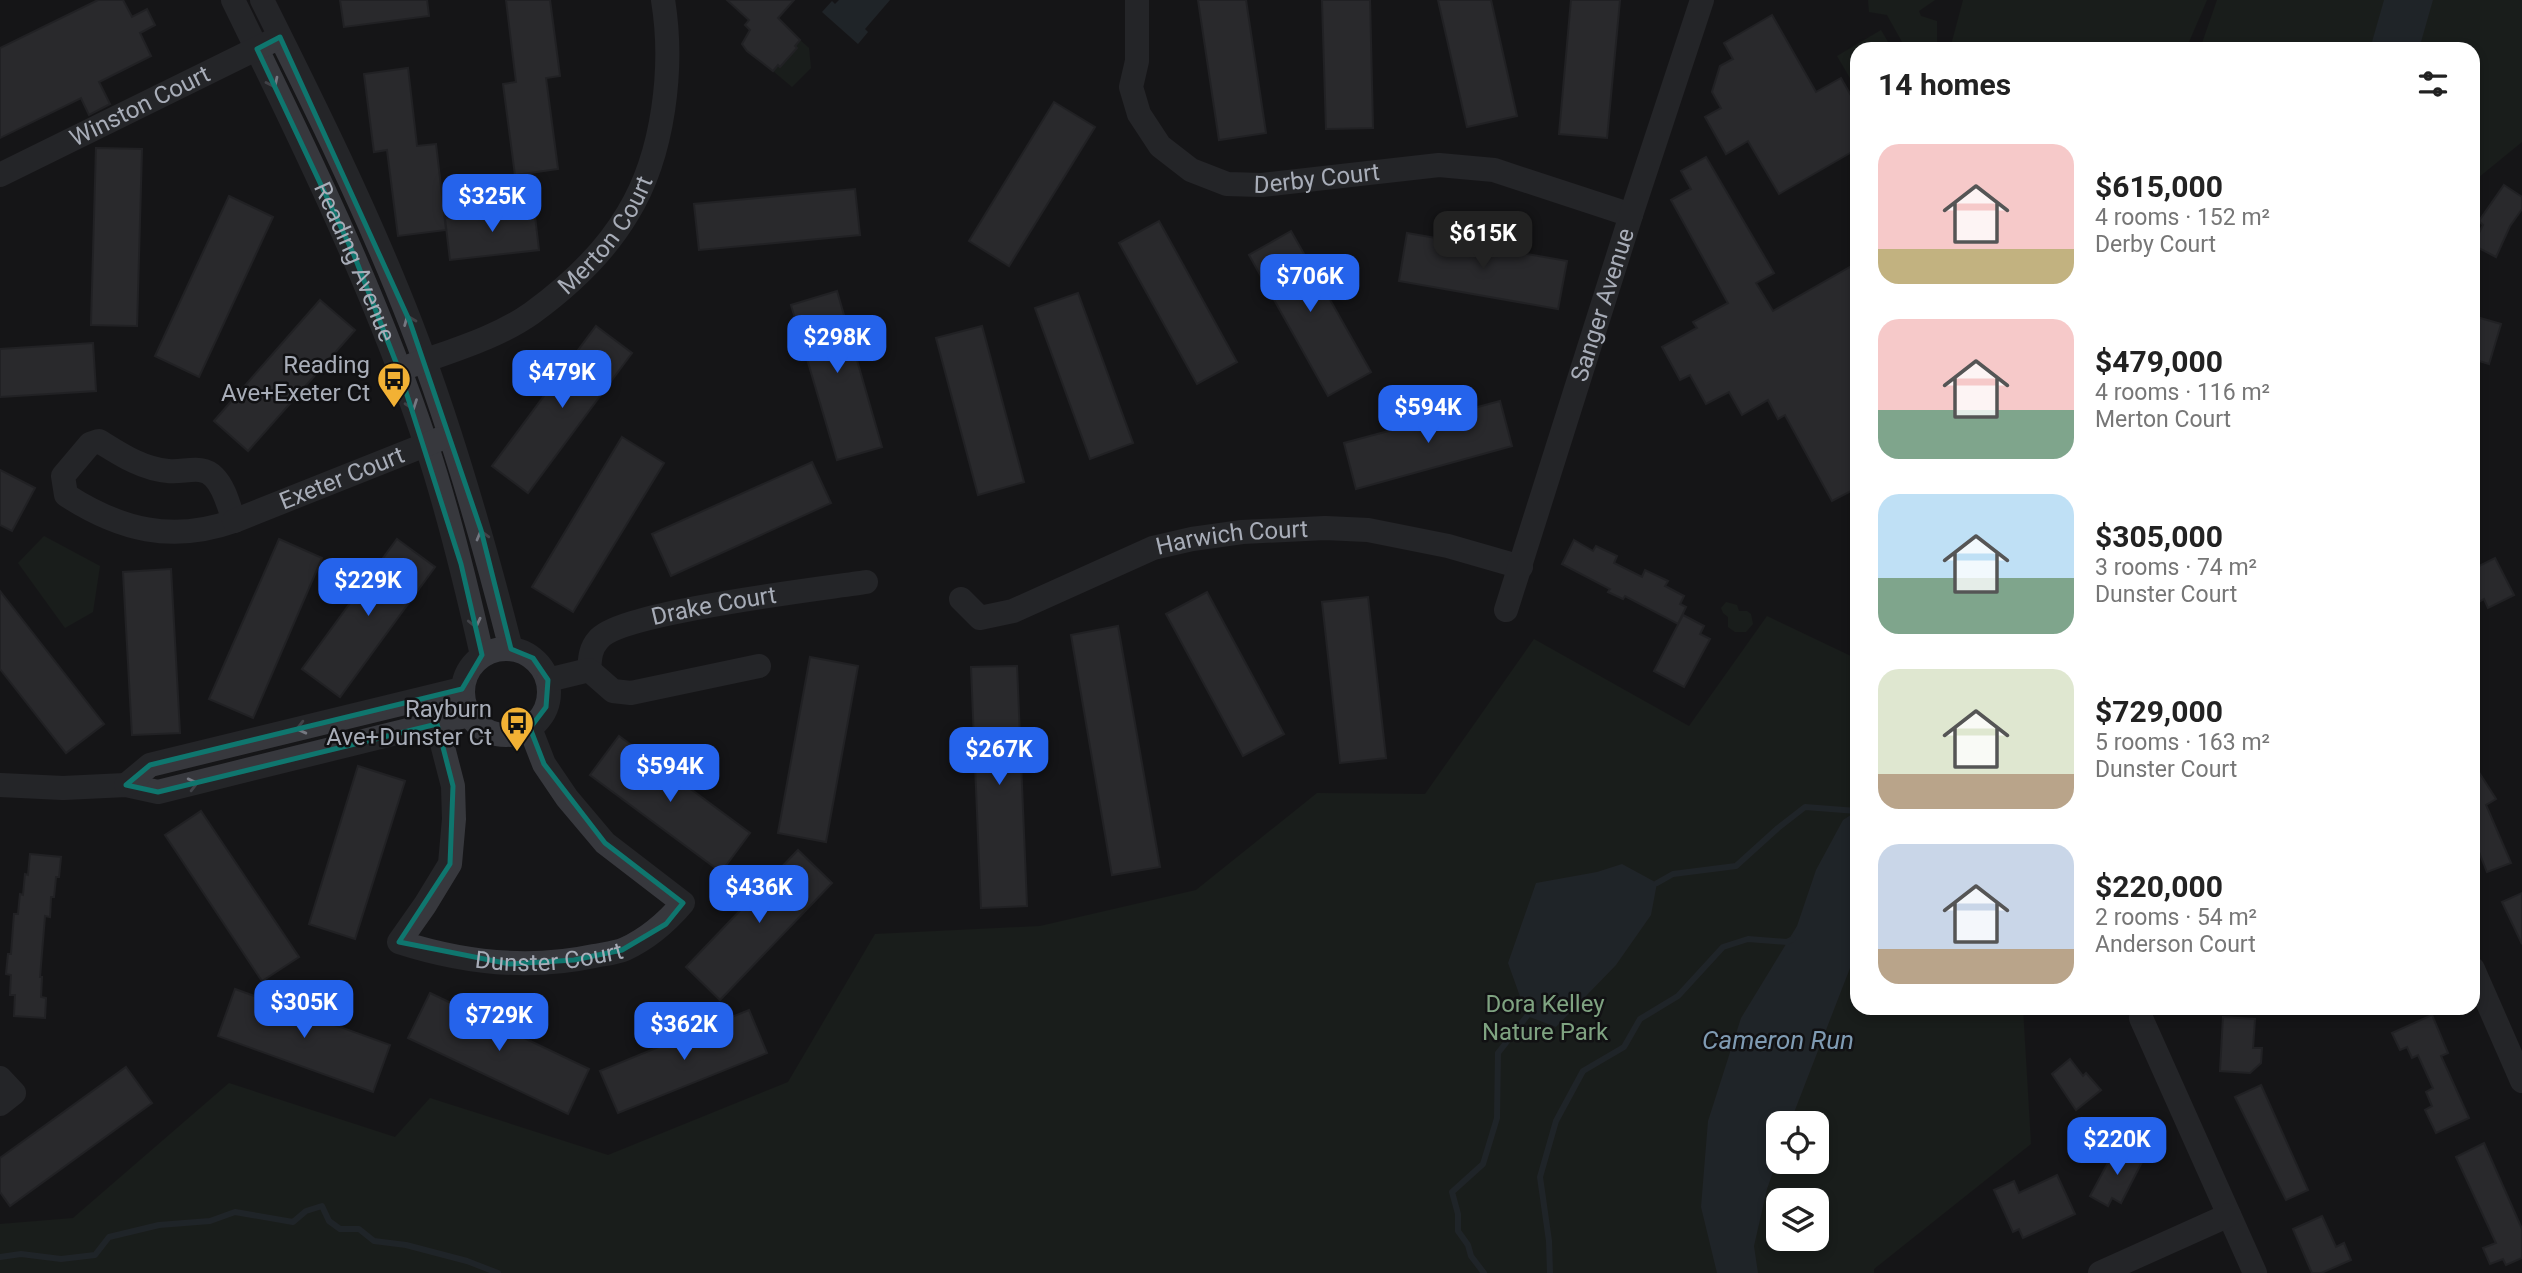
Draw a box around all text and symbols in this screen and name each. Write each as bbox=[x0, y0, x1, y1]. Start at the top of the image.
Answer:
street label: Winston Court bbox=[65, 60, 215, 152]
icon: filters bbox=[2414, 65, 2452, 103]
text: 14 homes bbox=[1878, 67, 2011, 102]
one-way arrow bbox=[265, 76, 279, 88]
street label: Derby Court bbox=[1253, 158, 1381, 199]
text: $615,000 bbox=[2095, 169, 2223, 204]
street label: Merton Court bbox=[552, 172, 659, 300]
icon: home bbox=[1934, 172, 2018, 256]
pin: $325K bbox=[443, 174, 541, 234]
street label: Reading Avenue bbox=[308, 178, 401, 346]
text: $325K bbox=[458, 183, 526, 210]
text: 4 rooms · 152 m² bbox=[2095, 204, 2270, 231]
pin: $615K bbox=[1434, 212, 1532, 271]
text: $615K bbox=[1449, 220, 1517, 247]
street label: Sanger Avenue bbox=[1565, 225, 1640, 385]
text: Derby Court bbox=[2095, 231, 2216, 258]
pin: $706K bbox=[1261, 254, 1359, 314]
text: $706K bbox=[1276, 263, 1344, 290]
one-way arrow bbox=[404, 315, 418, 327]
pin: $298K bbox=[788, 316, 886, 375]
text: $298K bbox=[803, 324, 871, 351]
text: $479,000 bbox=[2095, 344, 2223, 379]
icon: home bbox=[1934, 347, 2018, 431]
pin: $479K bbox=[513, 350, 611, 410]
place label: Reading Ave+Exeter Ct bbox=[221, 351, 370, 407]
text: $479K bbox=[528, 359, 596, 386]
bus stop icon: Reading Ave+Exeter Ct bbox=[375, 360, 413, 409]
text: 4 rooms · 116 m² bbox=[2095, 379, 2270, 406]
pin: $594K bbox=[1379, 386, 1477, 445]
text: $594K bbox=[1394, 394, 1462, 421]
one-way arrow bbox=[404, 398, 418, 410]
text: Merton Court bbox=[2095, 406, 2231, 433]
street label: Exeter Court bbox=[275, 441, 408, 515]
street label: Harwich Court bbox=[1153, 515, 1309, 561]
text: $305,000 bbox=[2095, 519, 2223, 554]
icon: home bbox=[1934, 522, 2018, 606]
one-way arrow bbox=[476, 530, 490, 542]
text: 3 rooms · 74 m² bbox=[2095, 554, 2257, 581]
pin: $229K bbox=[319, 558, 417, 618]
text: $229K bbox=[334, 567, 402, 594]
street label: Drake Court bbox=[649, 581, 778, 631]
text: Dunster Court bbox=[2095, 581, 2237, 608]
one-way arrow bbox=[466, 617, 481, 629]
text: $729,000 bbox=[2095, 694, 2223, 729]
place label: Rayburn Ave+Dunster Ct bbox=[326, 695, 492, 751]
icon: home bbox=[1934, 697, 2018, 781]
bus stop icon: Rayburn Ave+Dunster Ct bbox=[498, 704, 536, 753]
one-way arrow bbox=[295, 720, 307, 734]
pin: $267K bbox=[950, 728, 1048, 787]
text: 5 rooms · 163 m² bbox=[2095, 729, 2270, 756]
text: $267K bbox=[965, 736, 1033, 763]
pin: $594K bbox=[621, 744, 719, 804]
text: $594K bbox=[636, 753, 704, 780]
text: Dunster Court bbox=[2095, 756, 2237, 783]
one-way arrow bbox=[187, 778, 199, 792]
pin: $436K bbox=[710, 866, 808, 925]
text: $220,000 bbox=[2095, 869, 2223, 904]
icon: home bbox=[1934, 872, 2018, 956]
text: $436K bbox=[725, 874, 793, 901]
text: 2 rooms · 54 m² bbox=[2095, 904, 2257, 931]
text: Anderson Court bbox=[2095, 931, 2256, 958]
street label: Dunster Court bbox=[474, 937, 626, 977]
pin: $305K bbox=[255, 981, 353, 1040]
text: $305K bbox=[270, 989, 338, 1016]
park label: Dora Kelley Nature Park bbox=[1482, 990, 1609, 1046]
pin: $729K bbox=[450, 993, 548, 1053]
text: $729K bbox=[465, 1002, 533, 1029]
pin: $362K bbox=[635, 1002, 733, 1062]
text: $362K bbox=[650, 1011, 718, 1038]
water label: Cameron Run bbox=[1702, 1025, 1854, 1055]
map controls bbox=[1766, 1111, 1829, 1251]
button: locate bbox=[1766, 1111, 1829, 1174]
pin: $220K bbox=[2068, 1118, 2166, 1177]
text: $220K bbox=[2083, 1126, 2151, 1153]
button: layers bbox=[1766, 1188, 1829, 1251]

